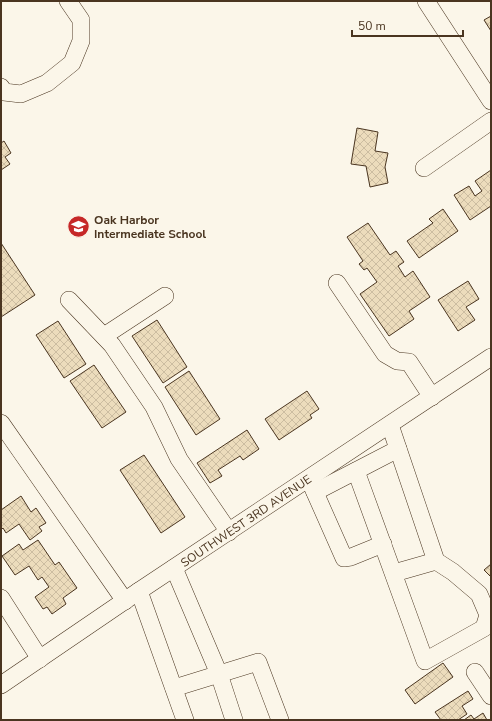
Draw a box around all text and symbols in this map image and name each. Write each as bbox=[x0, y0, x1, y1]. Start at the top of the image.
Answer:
scale bar bbox=[352, 12, 463, 38]
text: 50 m bbox=[358, 18, 386, 34]
place label: Oak Harbor Intermediate School bbox=[94, 212, 206, 242]
school or university icon: Oak Harbor Intermediate School bbox=[66, 214, 92, 240]
street label: SOUTHWEST 3RD AVENUE bbox=[177, 471, 315, 571]

